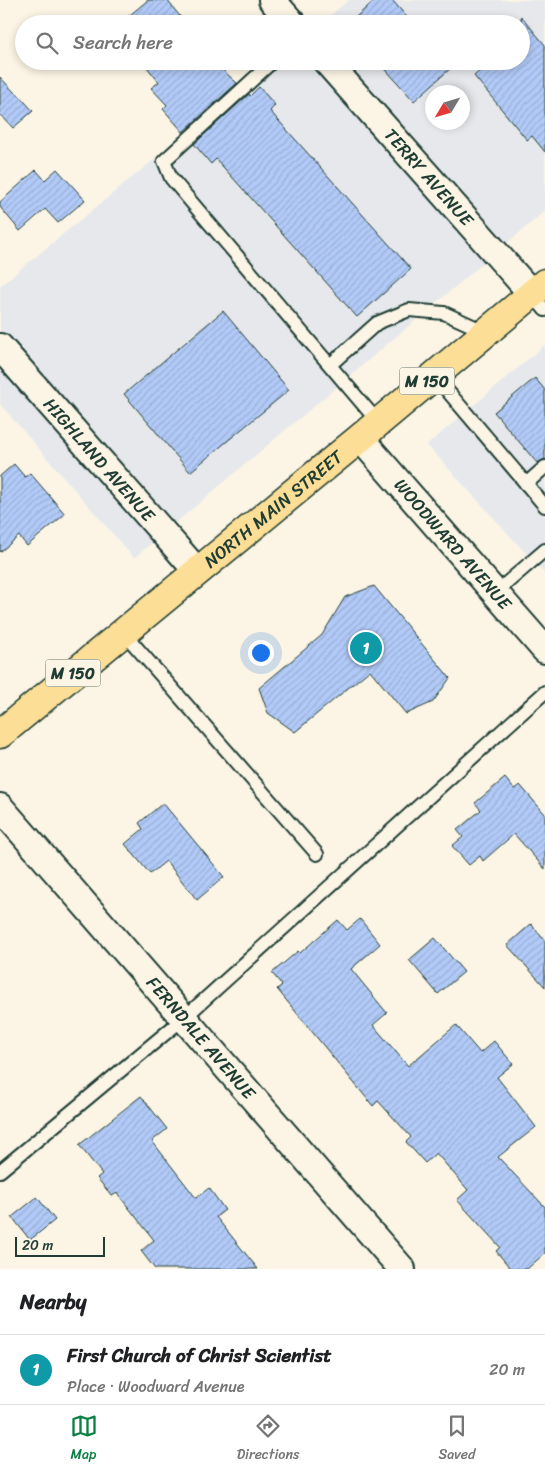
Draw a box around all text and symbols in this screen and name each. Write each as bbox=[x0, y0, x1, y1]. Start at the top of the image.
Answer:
search box bbox=[15, 15, 530, 70]
text: Search here bbox=[73, 26, 173, 59]
icon: search bbox=[33, 29, 61, 57]
north arrow bbox=[425, 85, 470, 130]
street label: TERRY AVENUE bbox=[376, 120, 482, 235]
road number: M 150 bbox=[400, 368, 454, 394]
street label: HIGHLAND AVENUE bbox=[35, 390, 164, 530]
street label: NORTH MAIN STREET bbox=[196, 441, 351, 576]
street label: WOODWARD AVENUE bbox=[386, 471, 520, 618]
pin: 1 bbox=[350, 629, 382, 667]
your location bbox=[248, 640, 274, 666]
road number: M 150 bbox=[46, 660, 100, 686]
street label: FERNDALE AVENUE bbox=[138, 969, 264, 1108]
text: 20 m bbox=[22, 1233, 53, 1258]
scale bar bbox=[15, 1234, 105, 1257]
text: Nearby bbox=[20, 1283, 86, 1321]
text: First Church of Christ Scientist bbox=[67, 1339, 332, 1372]
text: 1 bbox=[33, 1355, 39, 1384]
text: 20 m bbox=[489, 1355, 525, 1384]
text: Place · Woodward Avenue bbox=[67, 1372, 245, 1401]
tab: Map bbox=[70, 1412, 98, 1467]
tab: Directions bbox=[237, 1412, 299, 1467]
tab: Saved bbox=[439, 1412, 475, 1467]

